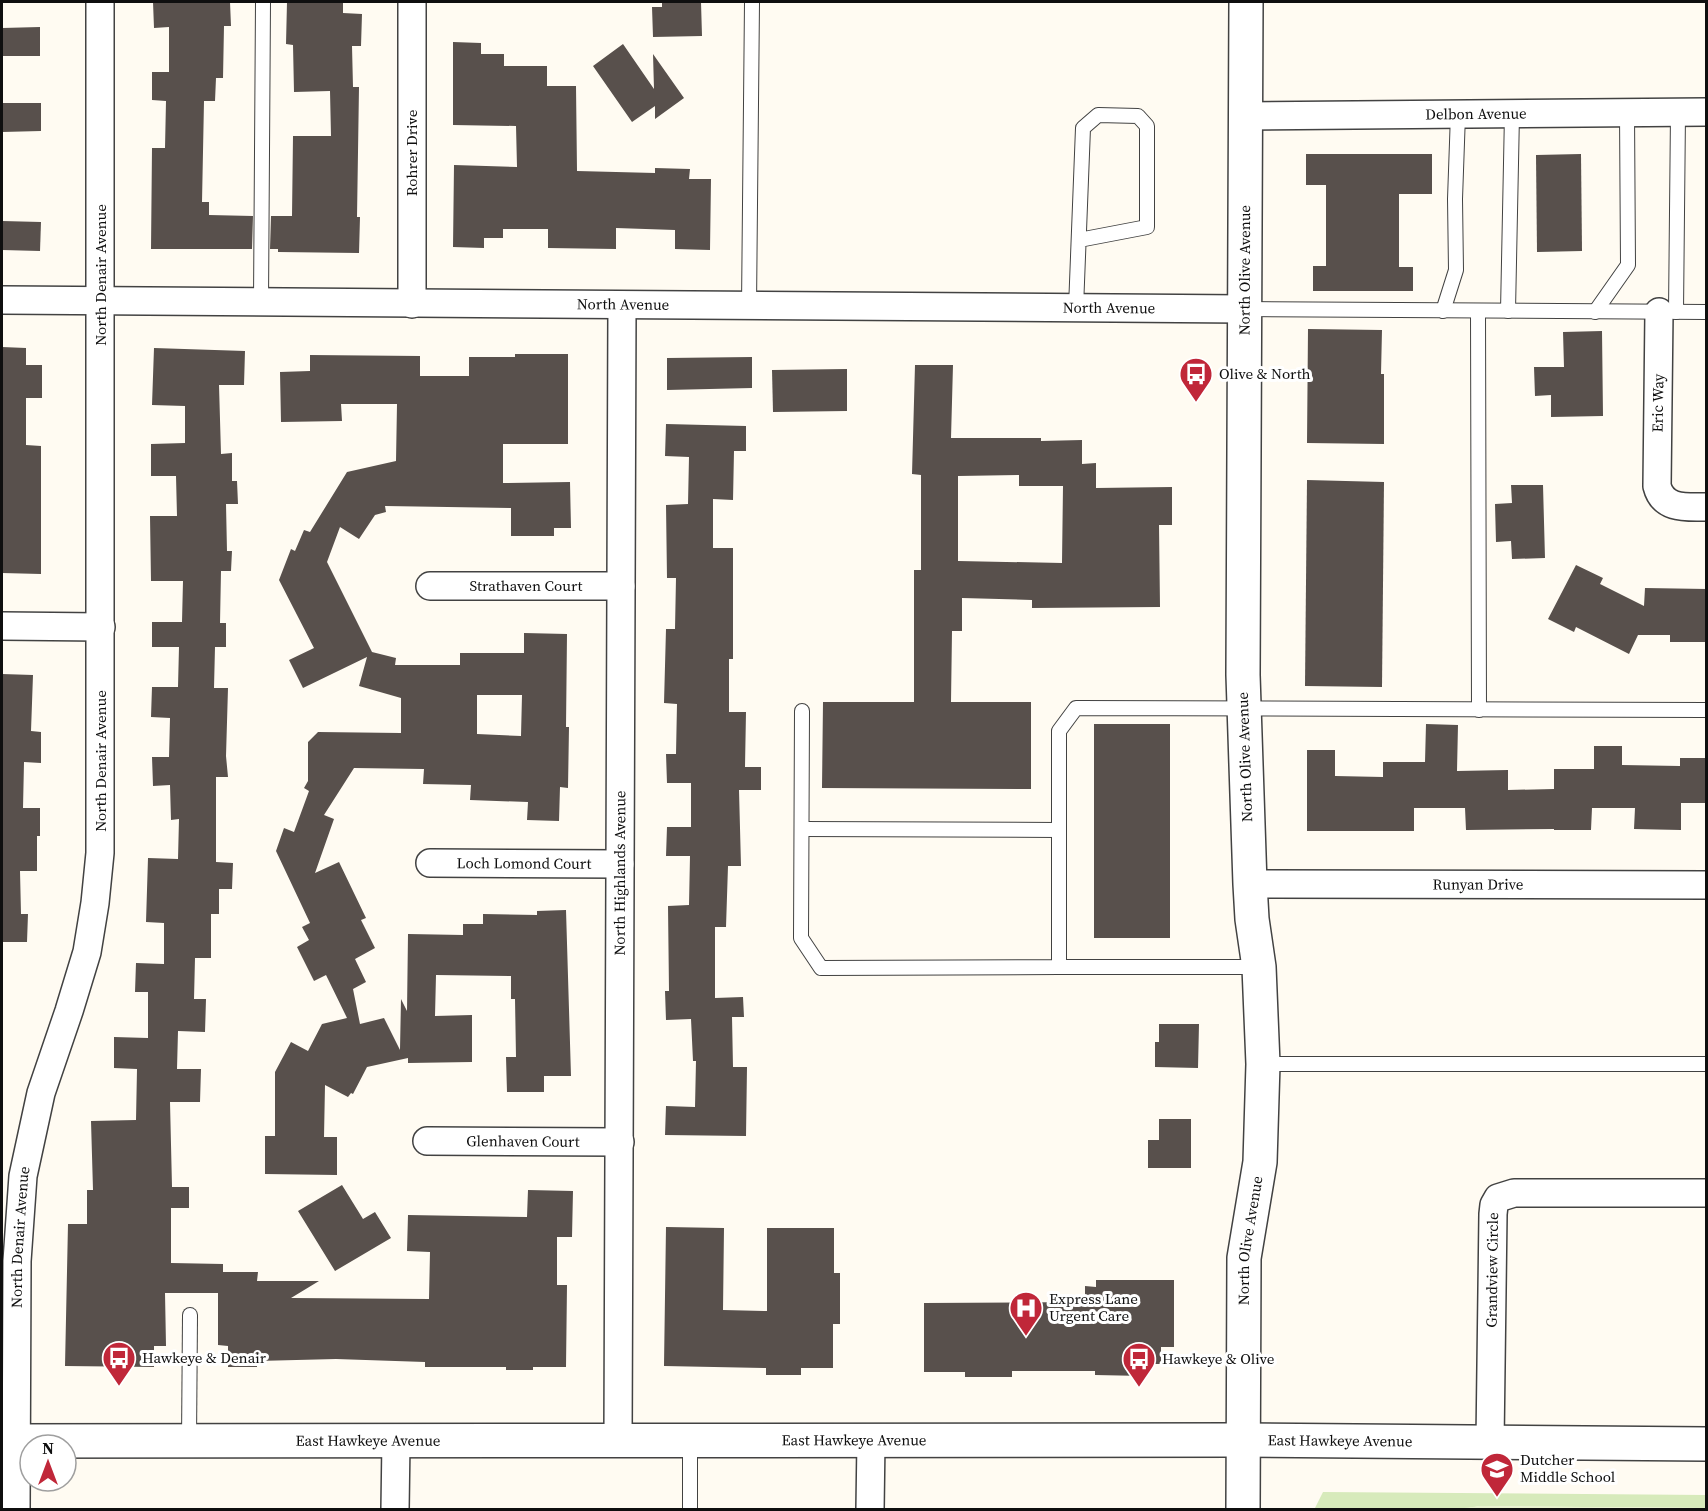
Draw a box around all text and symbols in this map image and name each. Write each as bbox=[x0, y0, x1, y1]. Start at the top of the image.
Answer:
street label: Delbon Avenue bbox=[1425, 103, 1527, 124]
street label: Rohrer Drive bbox=[401, 109, 422, 196]
street label: North Denair Avenue bbox=[90, 204, 111, 346]
street label: North Olive Avenue bbox=[1234, 205, 1255, 335]
street label: North Avenue bbox=[577, 293, 670, 315]
street label: North Avenue bbox=[1063, 297, 1156, 318]
bus stop icon: Olive & North bbox=[1178, 356, 1214, 403]
place label: Olive & North bbox=[1219, 363, 1311, 384]
street label: Eric Way bbox=[1646, 373, 1669, 433]
street label: Strathaven Court bbox=[470, 575, 583, 596]
street label: North Denair Avenue bbox=[90, 690, 111, 832]
street label: North Olive Avenue bbox=[1232, 691, 1257, 822]
street label: North Highlands Avenue bbox=[609, 790, 630, 955]
street label: Loch Lomond Court bbox=[457, 852, 592, 874]
street label: Runyan Drive bbox=[1433, 873, 1524, 895]
street label: Glenhaven Court bbox=[466, 1130, 580, 1152]
street label: North Denair Avenue bbox=[6, 1164, 35, 1308]
street label: North Olive Avenue bbox=[1232, 1174, 1268, 1305]
street label: Grandview Circle bbox=[1481, 1212, 1503, 1328]
place label: Express Lane Urgent Care bbox=[1049, 1288, 1138, 1326]
hospital icon: Express Lane Urgent Care bbox=[1008, 1290, 1044, 1337]
bus stop icon: Hawkeye & Denair bbox=[101, 1340, 137, 1387]
bus stop icon: Hawkeye & Olive bbox=[1121, 1341, 1157, 1388]
place label: Hawkeye & Denair bbox=[142, 1347, 267, 1368]
place label: Hawkeye & Olive bbox=[1162, 1348, 1275, 1369]
street label: East Hawkeye Avenue bbox=[782, 1429, 927, 1450]
street label: East Hawkeye Avenue bbox=[1267, 1429, 1413, 1451]
street label: East Hawkeye Avenue bbox=[296, 1430, 441, 1451]
north arrow bbox=[18, 1433, 78, 1493]
text: N bbox=[42, 1437, 54, 1459]
place label: Dutcher Middle School bbox=[1520, 1449, 1616, 1487]
school or university icon: Dutcher Middle School bbox=[1479, 1451, 1515, 1498]

